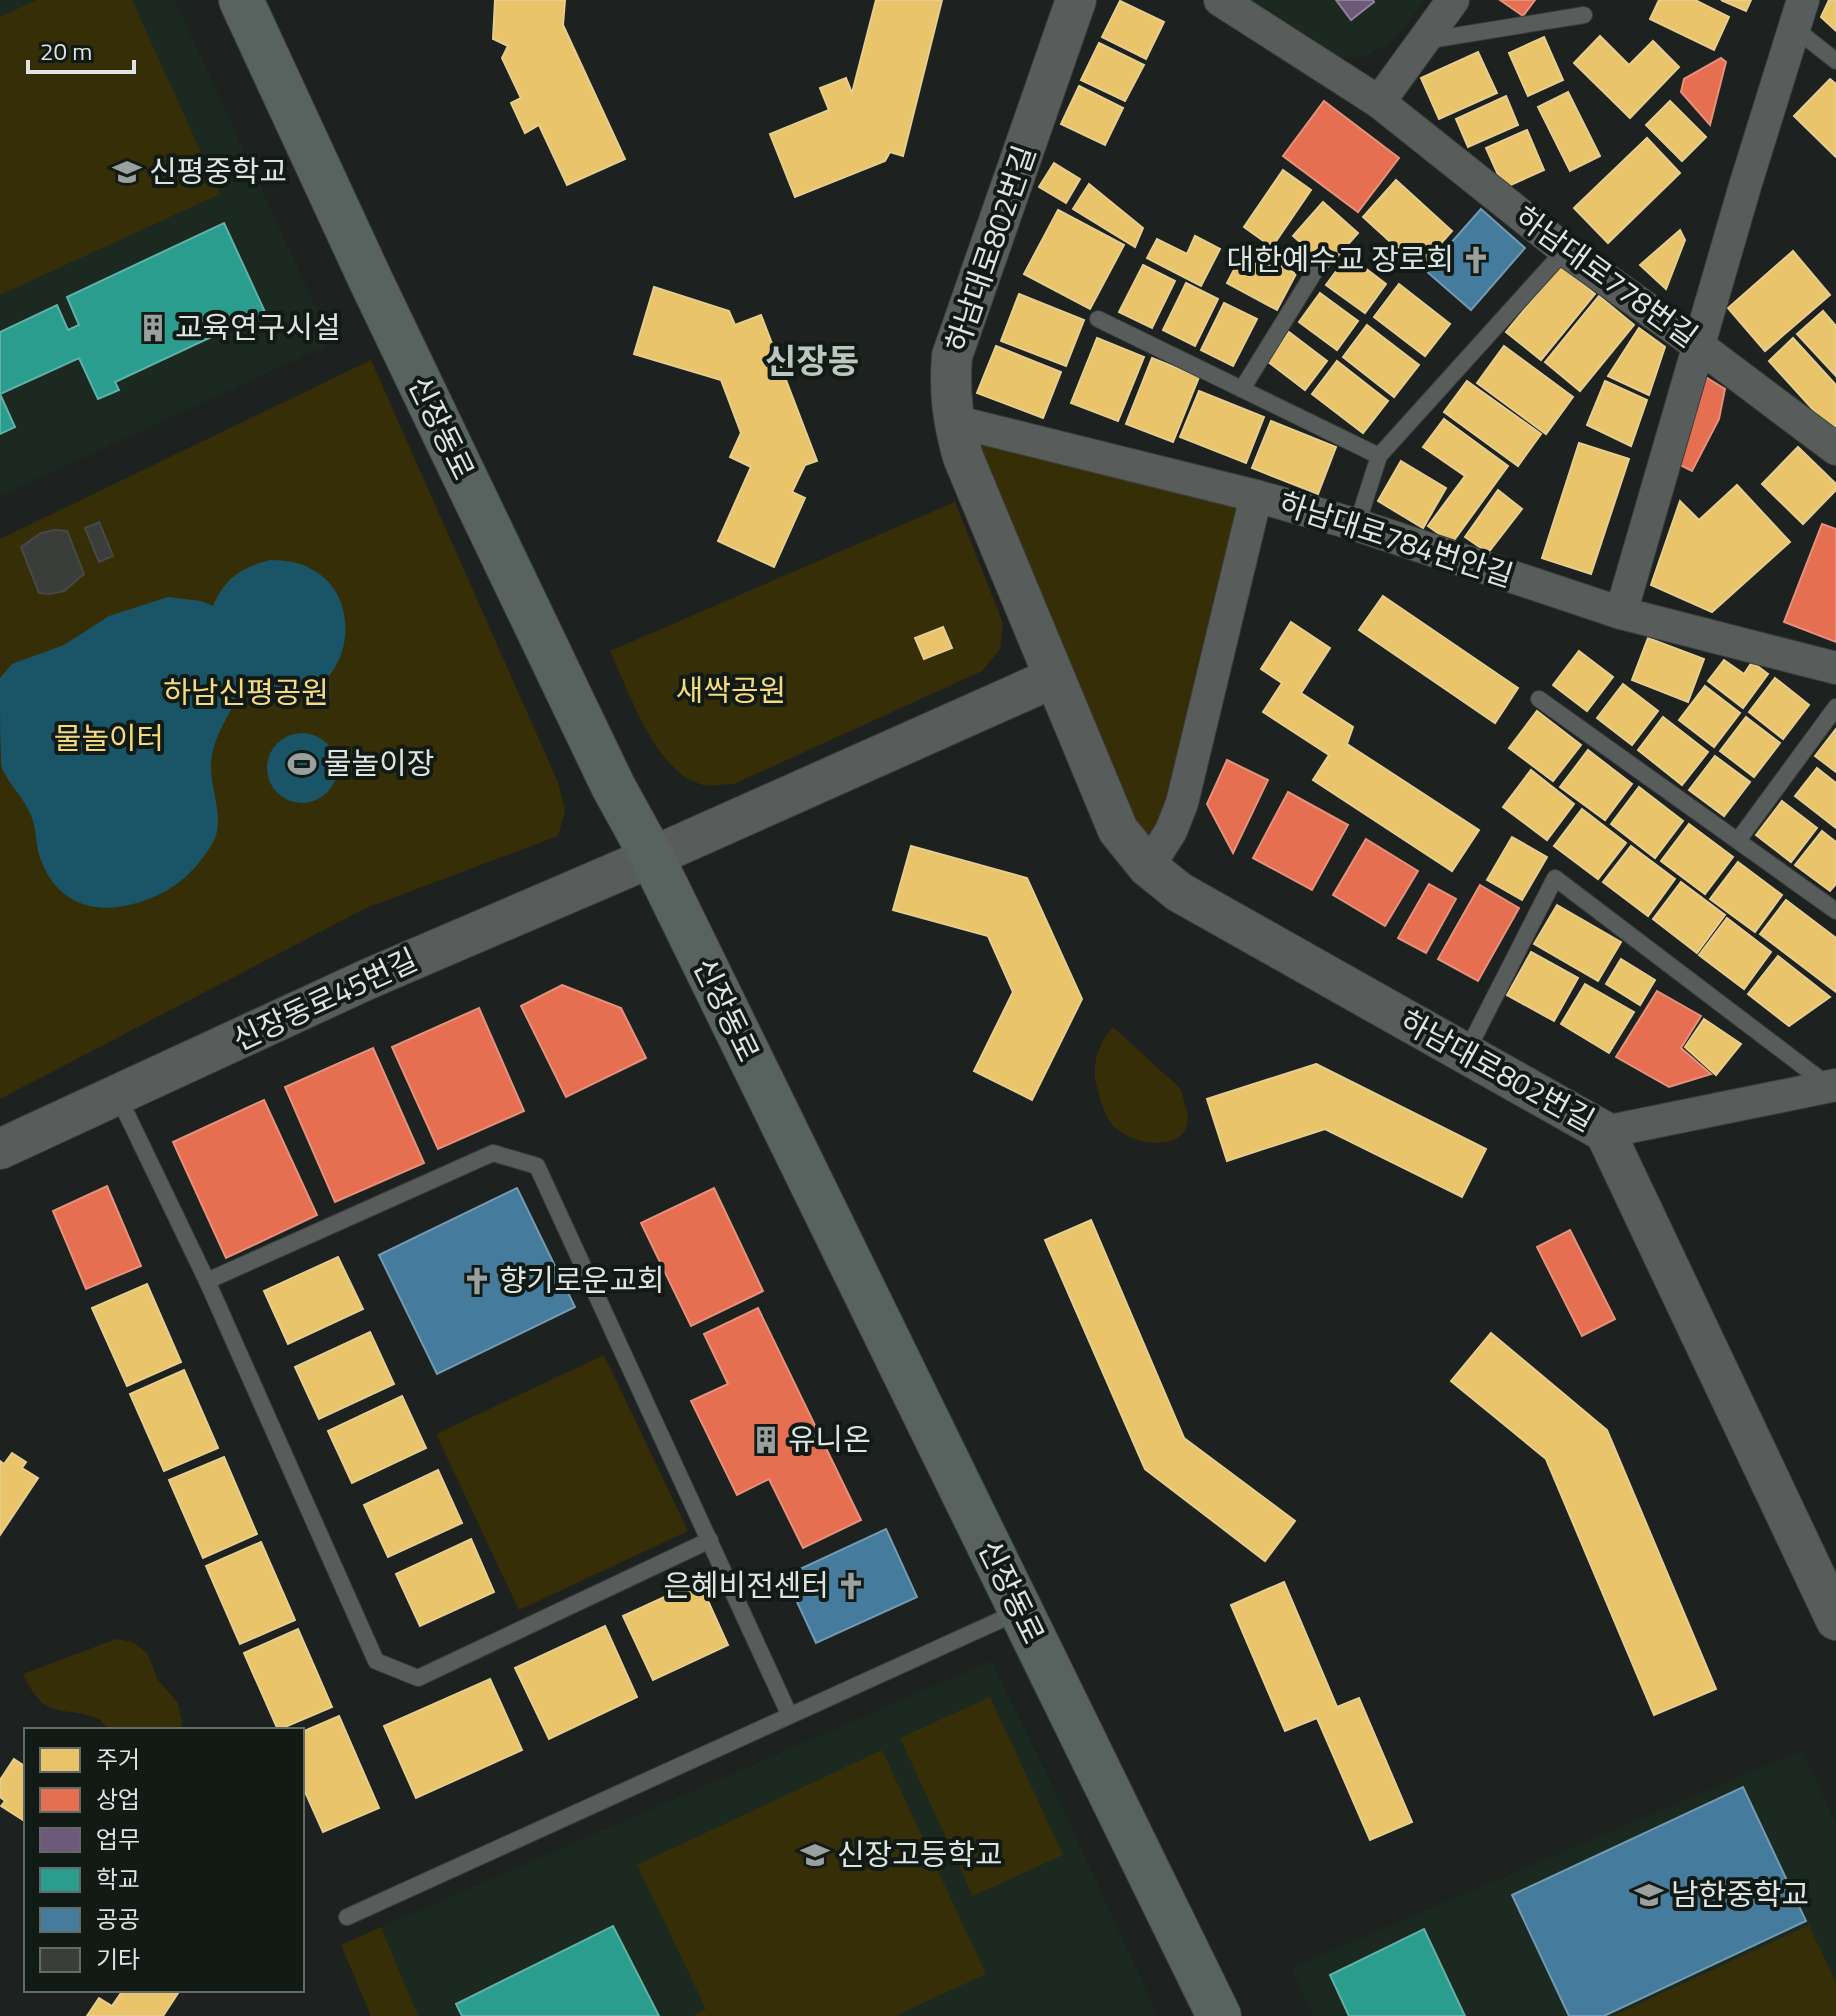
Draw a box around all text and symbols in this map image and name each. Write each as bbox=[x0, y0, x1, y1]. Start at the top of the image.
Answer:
scale bar bbox=[28, 24, 134, 74]
text: 20 m bbox=[40, 33, 92, 69]
street label: 하남대로802번길 bbox=[933, 139, 1047, 358]
place label: 신평중학교 bbox=[149, 148, 287, 194]
school or university icon: 신평중학교 bbox=[112, 157, 142, 187]
street label: 하남대로778번길 bbox=[1506, 194, 1707, 358]
place label: 대한예수교 장로회 bbox=[1227, 236, 1454, 282]
church icon: 대한예수교 장로회 bbox=[1461, 245, 1491, 275]
place label: 교육연구시설 bbox=[175, 304, 341, 350]
building icon: 교육연구시설 bbox=[138, 313, 168, 343]
district label: 신장동 bbox=[765, 334, 859, 386]
street label: 신장동로 bbox=[397, 368, 487, 487]
street label: 하남대로784번안길 bbox=[1273, 480, 1519, 599]
park label: 새싹공원 bbox=[676, 667, 786, 713]
park label: 하남신평공원 bbox=[163, 669, 329, 715]
park label: 물놀이터 bbox=[54, 715, 164, 761]
place label: 물놀이장 bbox=[324, 740, 434, 786]
sports icon: 물놀이장 bbox=[287, 749, 317, 779]
street label: 신장동로45번길 bbox=[225, 936, 425, 1062]
street label: 신장동로 bbox=[682, 950, 772, 1069]
street label: 하남대로802번길 bbox=[1392, 998, 1603, 1143]
place label: 향기로운교회 bbox=[499, 1257, 665, 1303]
church icon: 향기로운교회 bbox=[462, 1266, 492, 1296]
place label: 유니온 bbox=[788, 1416, 871, 1462]
building icon: 유니온 bbox=[751, 1425, 781, 1455]
street label: 신장동로 bbox=[967, 1532, 1057, 1651]
place label: 은혜비전센터 bbox=[663, 1562, 829, 1608]
church icon: 은혜비전센터 bbox=[836, 1571, 866, 1601]
legend bbox=[24, 1728, 304, 1992]
text: 주거 bbox=[96, 1741, 140, 1777]
text: 상업 bbox=[96, 1781, 140, 1817]
text: 업무 bbox=[96, 1821, 140, 1857]
place label: 신장고등학교 bbox=[837, 1831, 1003, 1877]
school or university icon: 신장고등학교 bbox=[800, 1840, 830, 1870]
text: 학교 bbox=[96, 1861, 140, 1897]
place label: 남한중학교 bbox=[1671, 1871, 1809, 1917]
school or university icon: 남한중학교 bbox=[1634, 1880, 1664, 1910]
text: 공공 bbox=[96, 1901, 140, 1937]
text: 기타 bbox=[96, 1941, 140, 1977]

